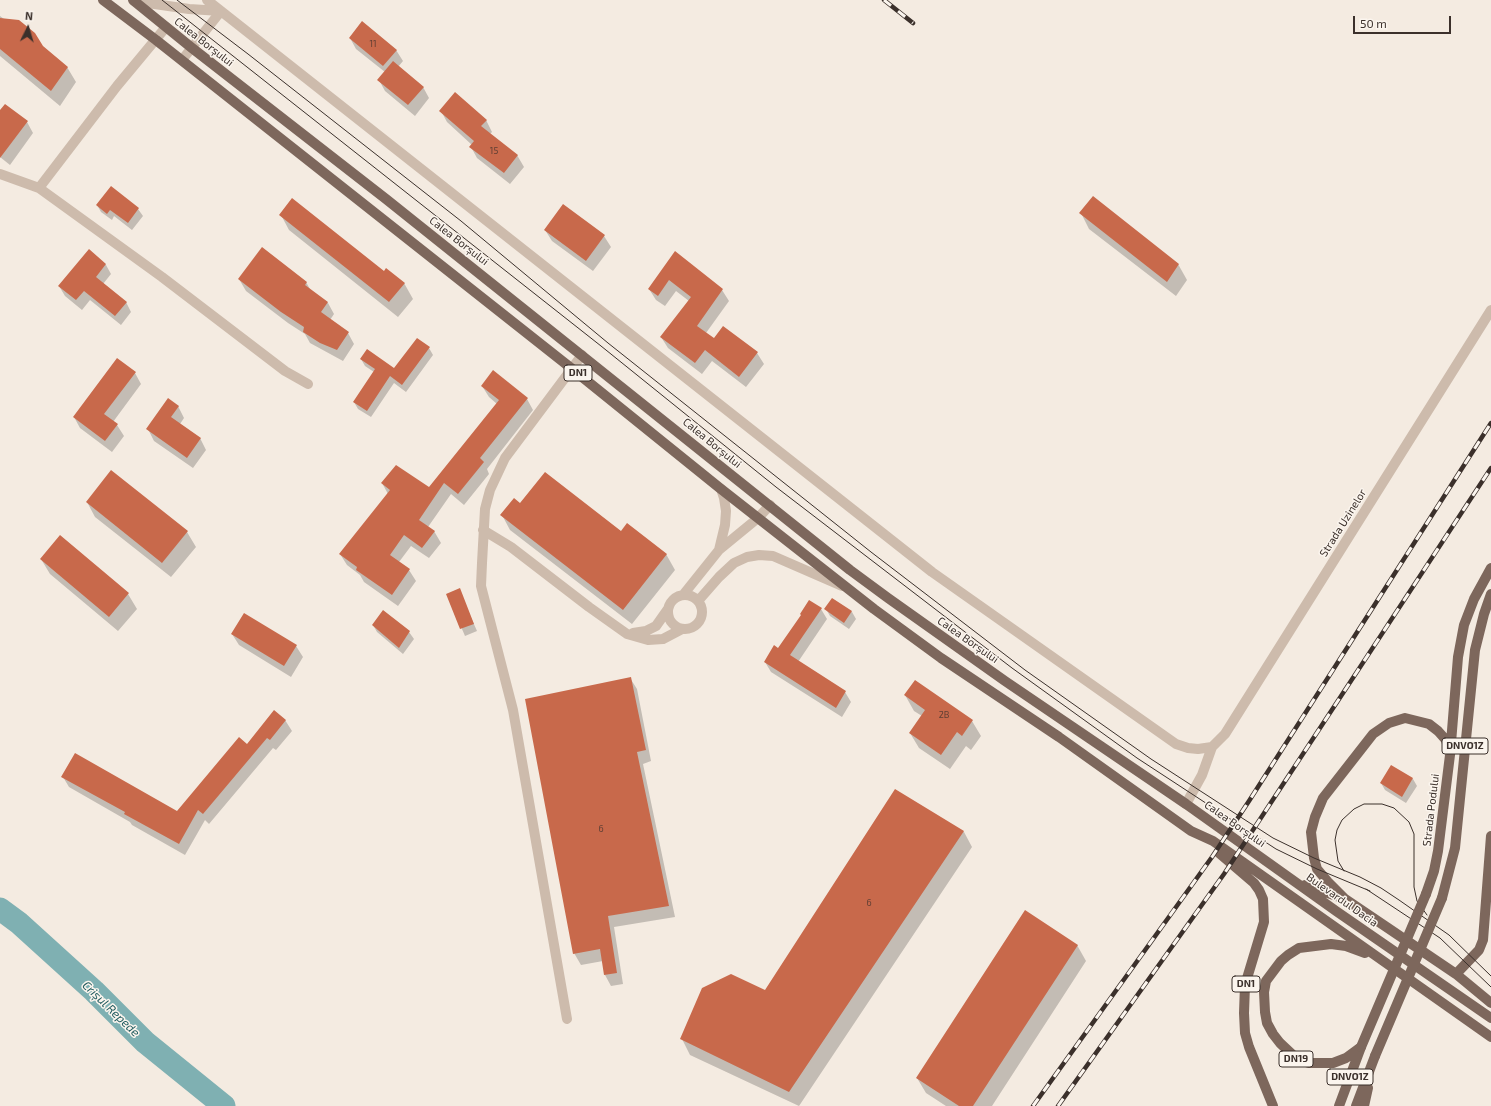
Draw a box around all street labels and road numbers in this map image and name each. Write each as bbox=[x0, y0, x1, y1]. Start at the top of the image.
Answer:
street label: Calea Borșului bbox=[172, 15, 236, 69]
street label: Calea Borșului bbox=[427, 214, 491, 268]
road number: DN1 bbox=[564, 365, 592, 381]
street label: Calea Borșului bbox=[680, 415, 744, 471]
street label: Strada Uzinelor bbox=[1317, 487, 1369, 559]
street label: Calea Borșului bbox=[935, 614, 1001, 666]
road number: DNVO1Z bbox=[1442, 738, 1488, 754]
street label: Strada Podului bbox=[1420, 773, 1442, 847]
street label: Calea Borșului bbox=[1202, 798, 1268, 850]
street label: Bulevardul Dacia bbox=[1304, 870, 1380, 930]
road number: DN1 bbox=[1232, 976, 1260, 992]
road number: DN19 bbox=[1279, 1051, 1313, 1067]
road number: DNVO1Z bbox=[1327, 1069, 1373, 1085]

